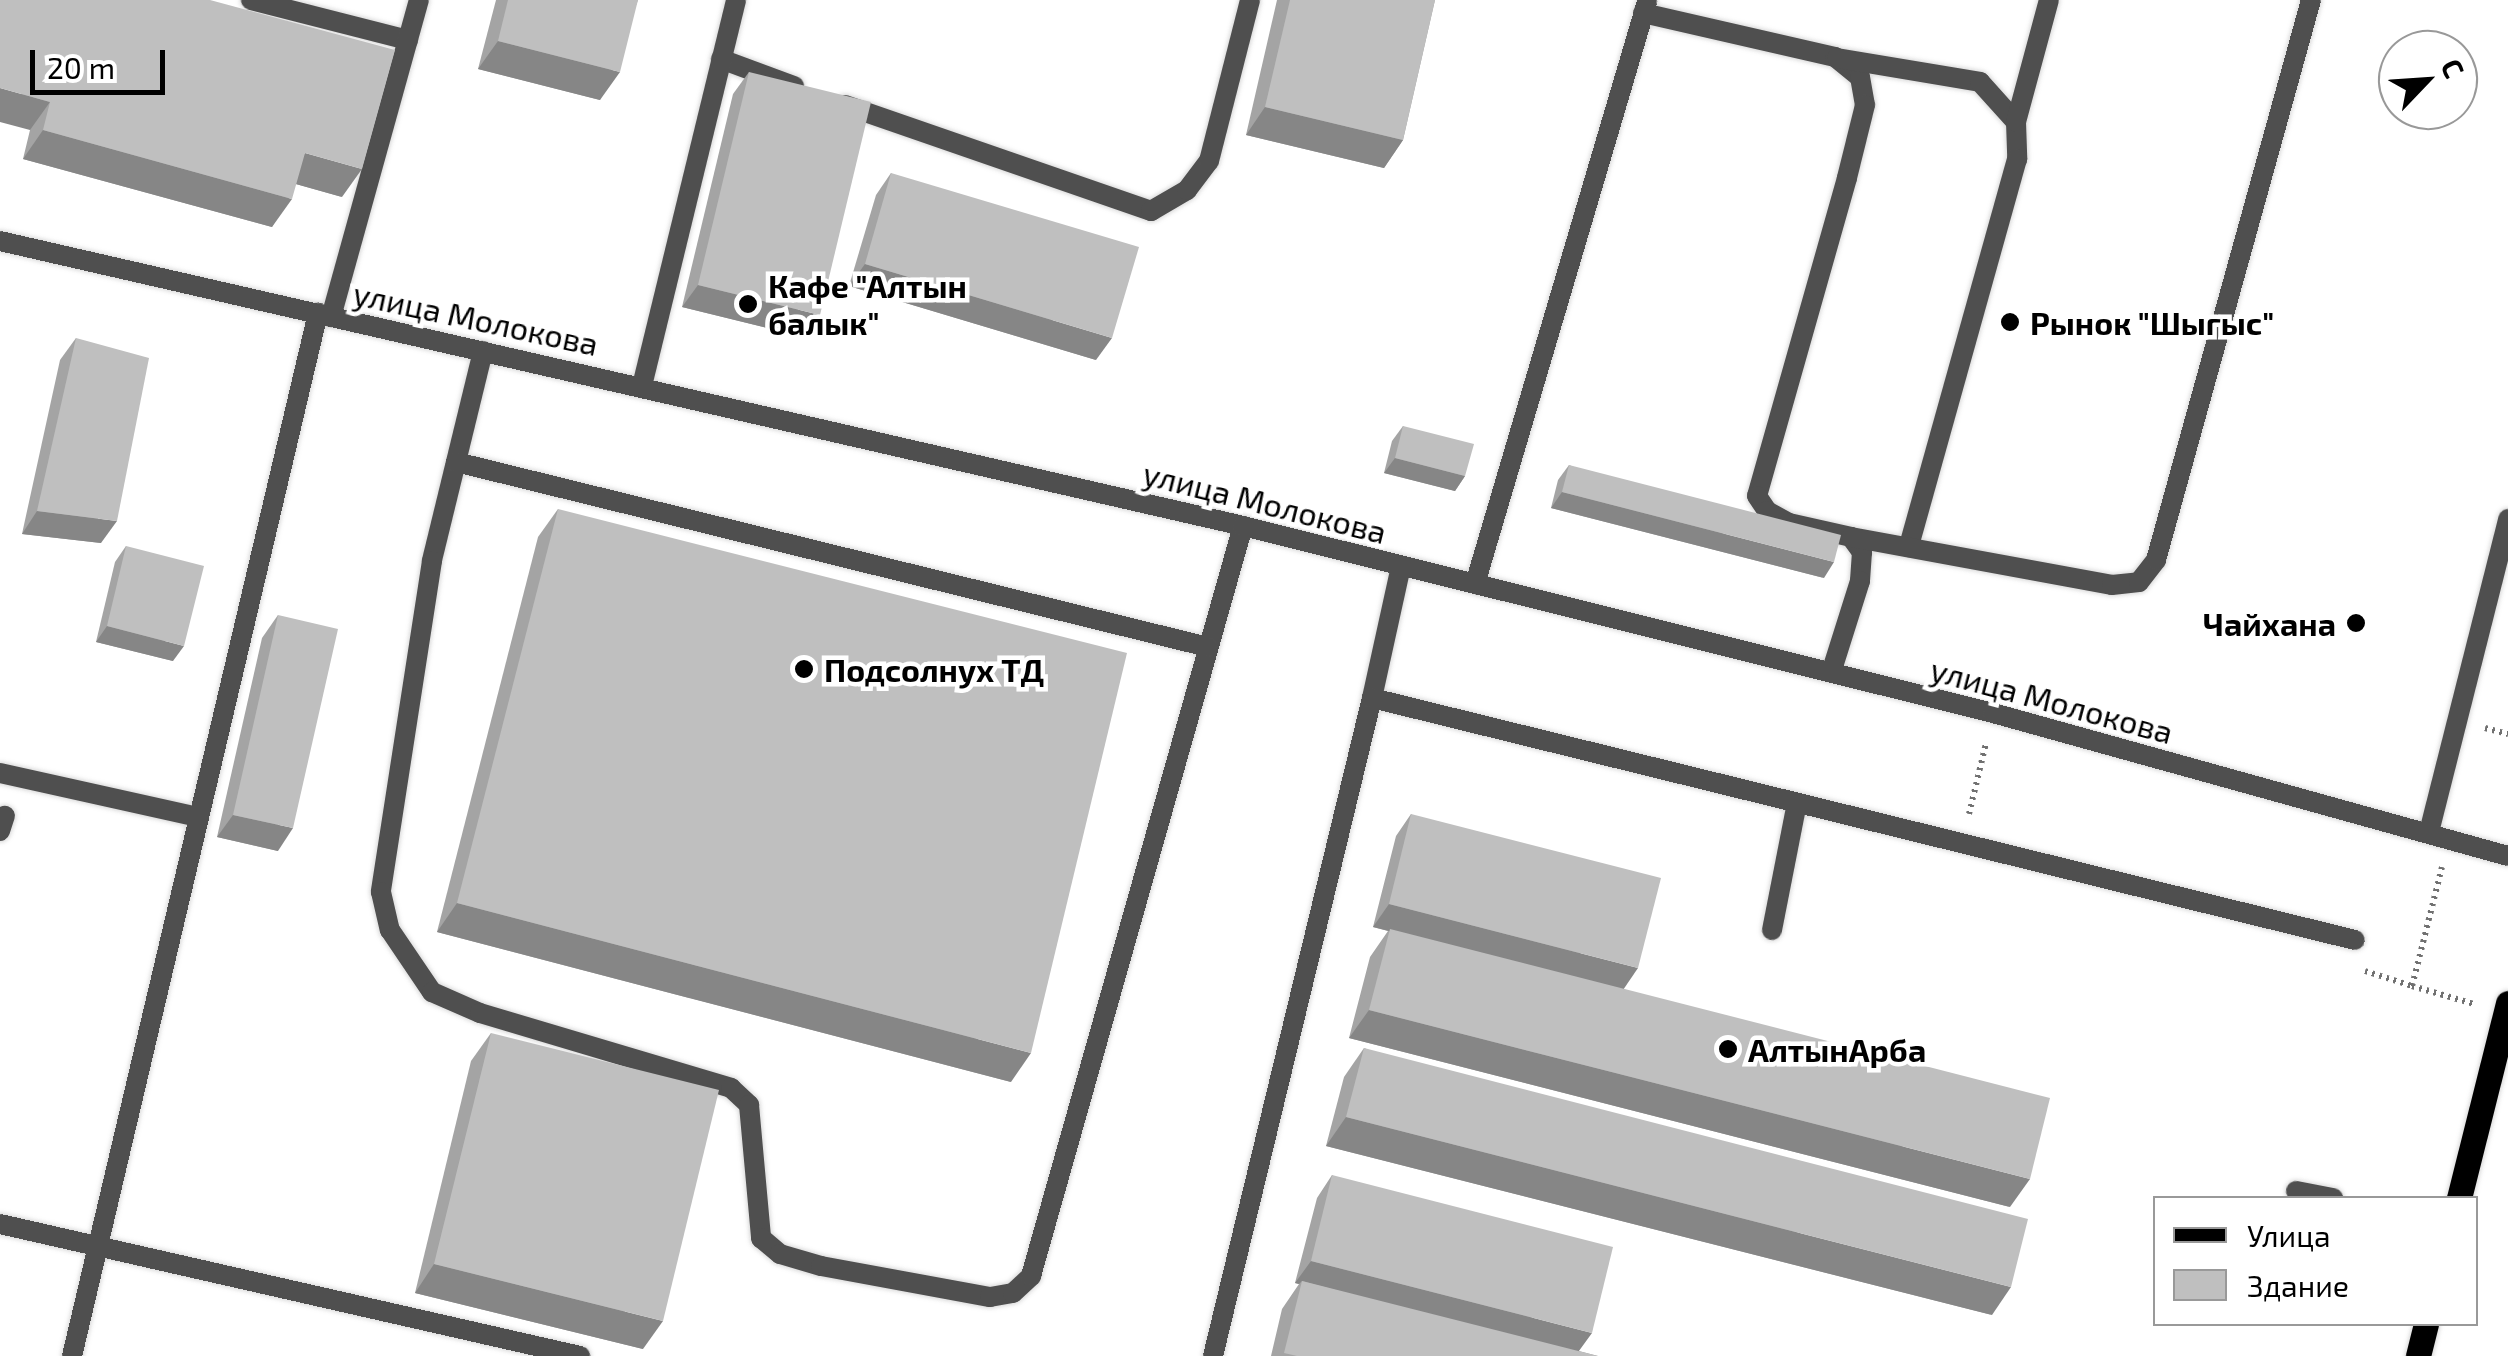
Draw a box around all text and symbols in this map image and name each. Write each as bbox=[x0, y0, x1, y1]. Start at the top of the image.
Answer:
scale bar bbox=[35, 30, 170, 92]
north arrow bbox=[2378, 30, 2478, 130]
text: 20 m bbox=[47, 49, 115, 85]
text: С bbox=[2434, 54, 2472, 83]
place label: Кафе "Алтын балык" bbox=[768, 267, 967, 342]
street label: улица Молокова bbox=[350, 273, 602, 363]
marker: Кафе "Алтын балык" bbox=[737, 293, 759, 315]
place label: Рынок "Шыгыс" bbox=[2030, 303, 2275, 341]
marker: Рынок "Шыгыс" bbox=[1999, 311, 2021, 333]
street label: улица Молокова bbox=[1139, 453, 1391, 551]
place label: Чайхана bbox=[2203, 604, 2336, 642]
marker: Чайхана bbox=[2345, 612, 2367, 634]
street label: улица Молокова bbox=[1927, 649, 2177, 751]
place label: Подсолнух ТД bbox=[824, 650, 1044, 688]
marker: Подсолнух ТД bbox=[793, 658, 815, 680]
place label: АлтынАрба bbox=[1748, 1030, 1926, 1068]
marker: АлтынАрба bbox=[1717, 1038, 1739, 1060]
legend bbox=[2153, 1196, 2478, 1326]
text: Улица bbox=[2247, 1217, 2331, 1253]
text: Здание bbox=[2247, 1267, 2349, 1303]

